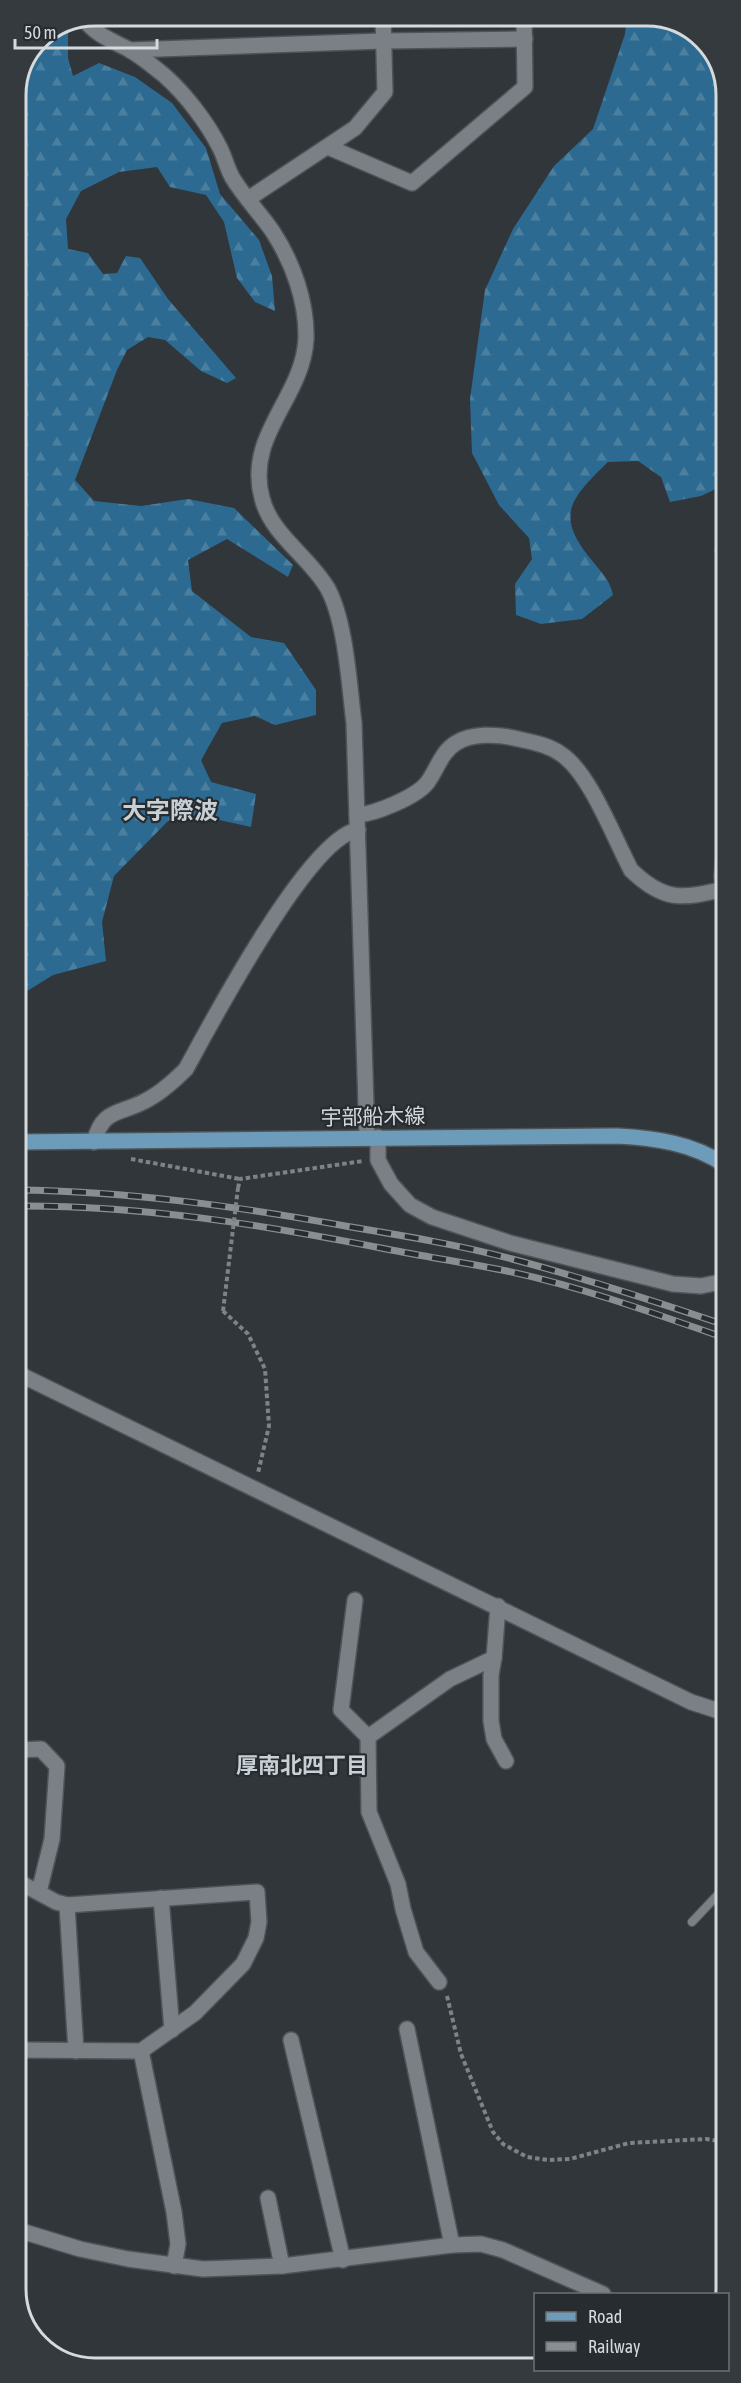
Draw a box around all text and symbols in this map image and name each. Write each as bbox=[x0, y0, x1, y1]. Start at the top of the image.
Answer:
scale bar bbox=[15, 12, 158, 50]
text: 50 m bbox=[24, 22, 56, 43]
district label: 大字際波 bbox=[122, 797, 218, 824]
street label: 宇部船木線 bbox=[320, 1103, 426, 1129]
district label: 厚南北四丁目 bbox=[236, 1752, 368, 1778]
legend bbox=[534, 2293, 729, 2371]
text: Road bbox=[588, 2306, 622, 2327]
text: Railway bbox=[588, 2336, 640, 2357]

